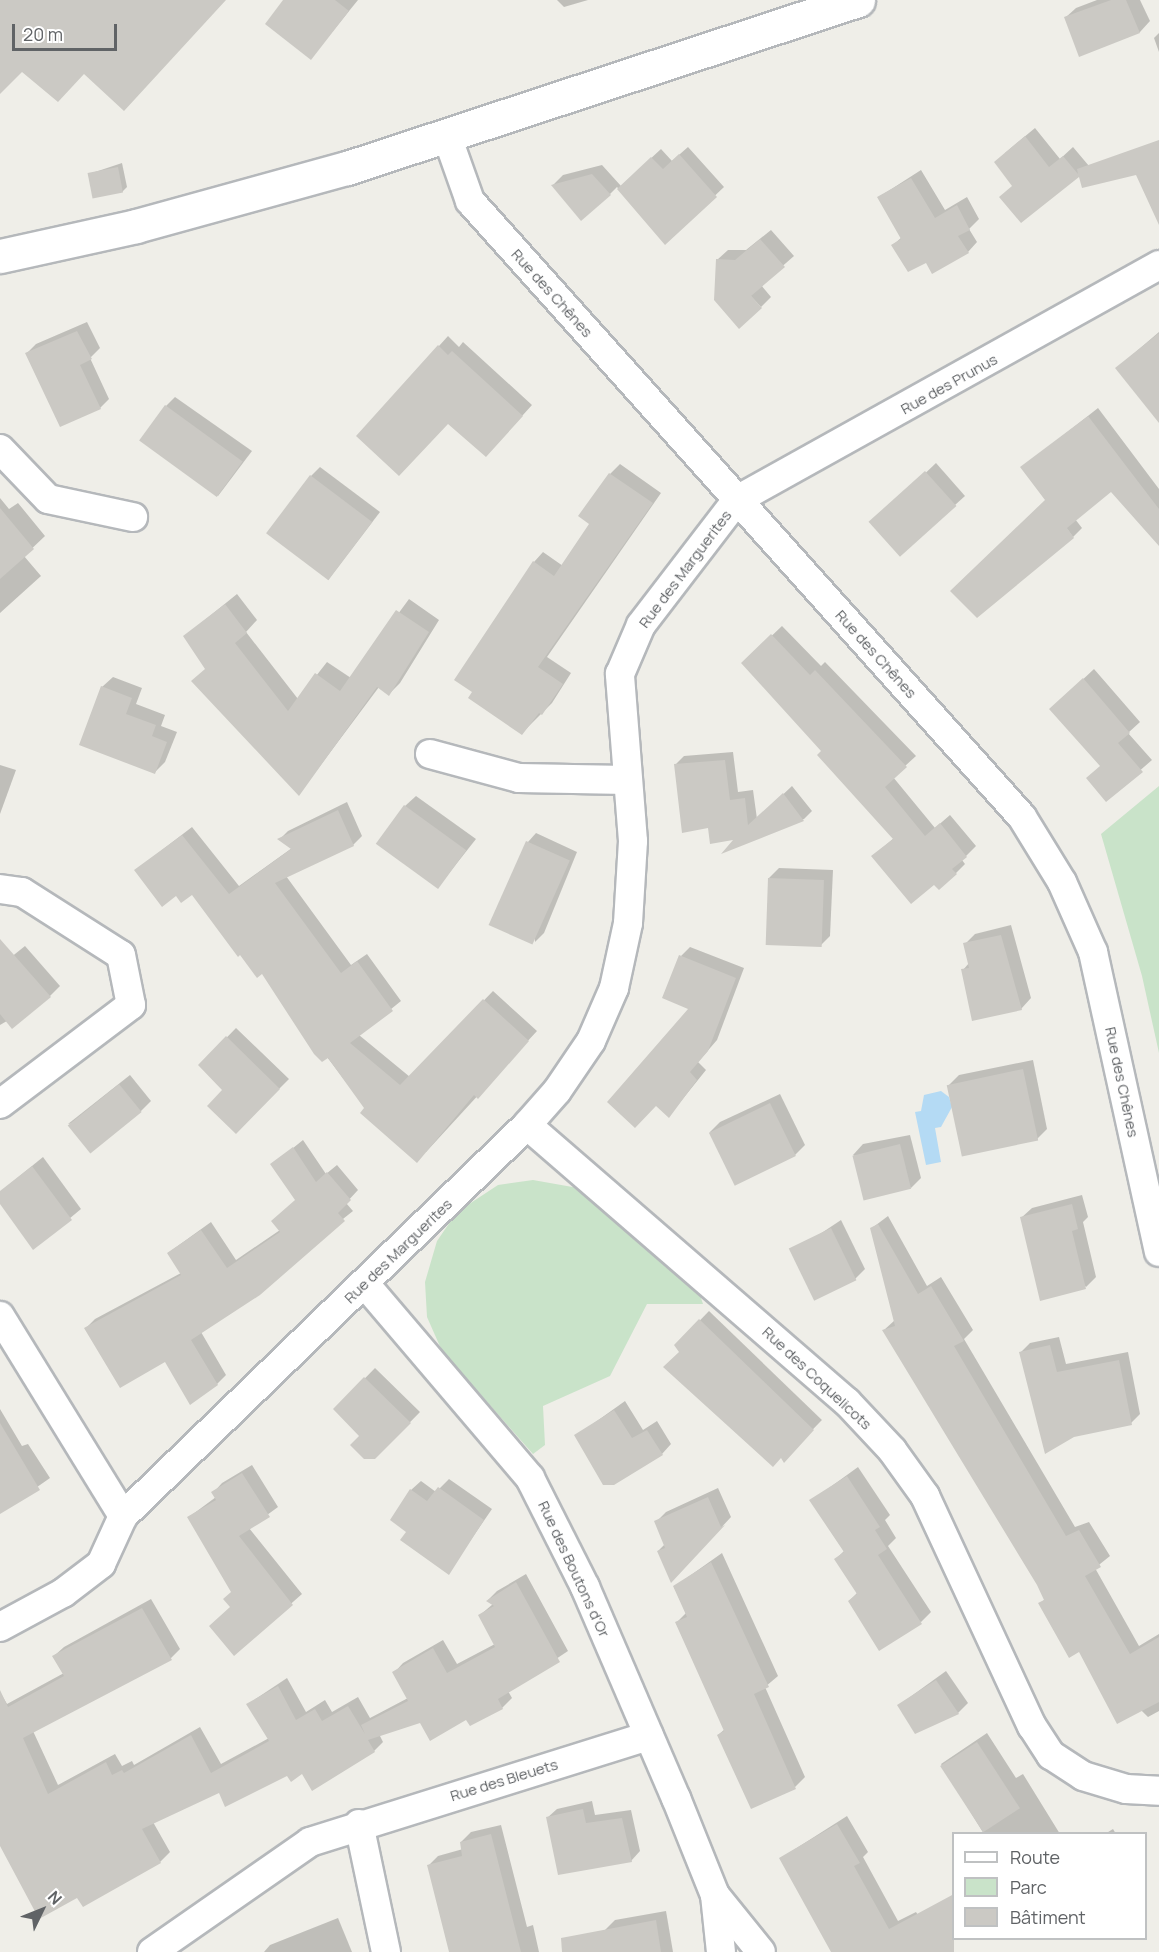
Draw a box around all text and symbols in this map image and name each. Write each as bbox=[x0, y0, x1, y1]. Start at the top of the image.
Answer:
scale bar bbox=[15, 12, 120, 50]
text: 20 m bbox=[23, 22, 63, 46]
street label: Rue des Chênes bbox=[508, 245, 596, 341]
street label: Rue des Prunus bbox=[898, 350, 1000, 418]
street label: Rue des Marguerites bbox=[635, 507, 735, 631]
street label: Rue des Chênes bbox=[832, 606, 920, 702]
street label: Rue des Chênes bbox=[1102, 1025, 1142, 1139]
street label: Rue des Marguerites bbox=[340, 1195, 456, 1307]
street label: Rue des Coquelicots bbox=[759, 1323, 875, 1433]
street label: Rue des Boutons d'Or bbox=[534, 1498, 614, 1640]
street label: Rue des Bleuets bbox=[448, 1755, 560, 1805]
legend bbox=[952, 1832, 1147, 1940]
text: Route bbox=[1010, 1845, 1060, 1869]
text: Parc bbox=[1010, 1875, 1047, 1899]
north arrow bbox=[12, 1880, 72, 1940]
text: N bbox=[43, 1886, 67, 1909]
text: Bâtiment bbox=[1010, 1905, 1086, 1929]

